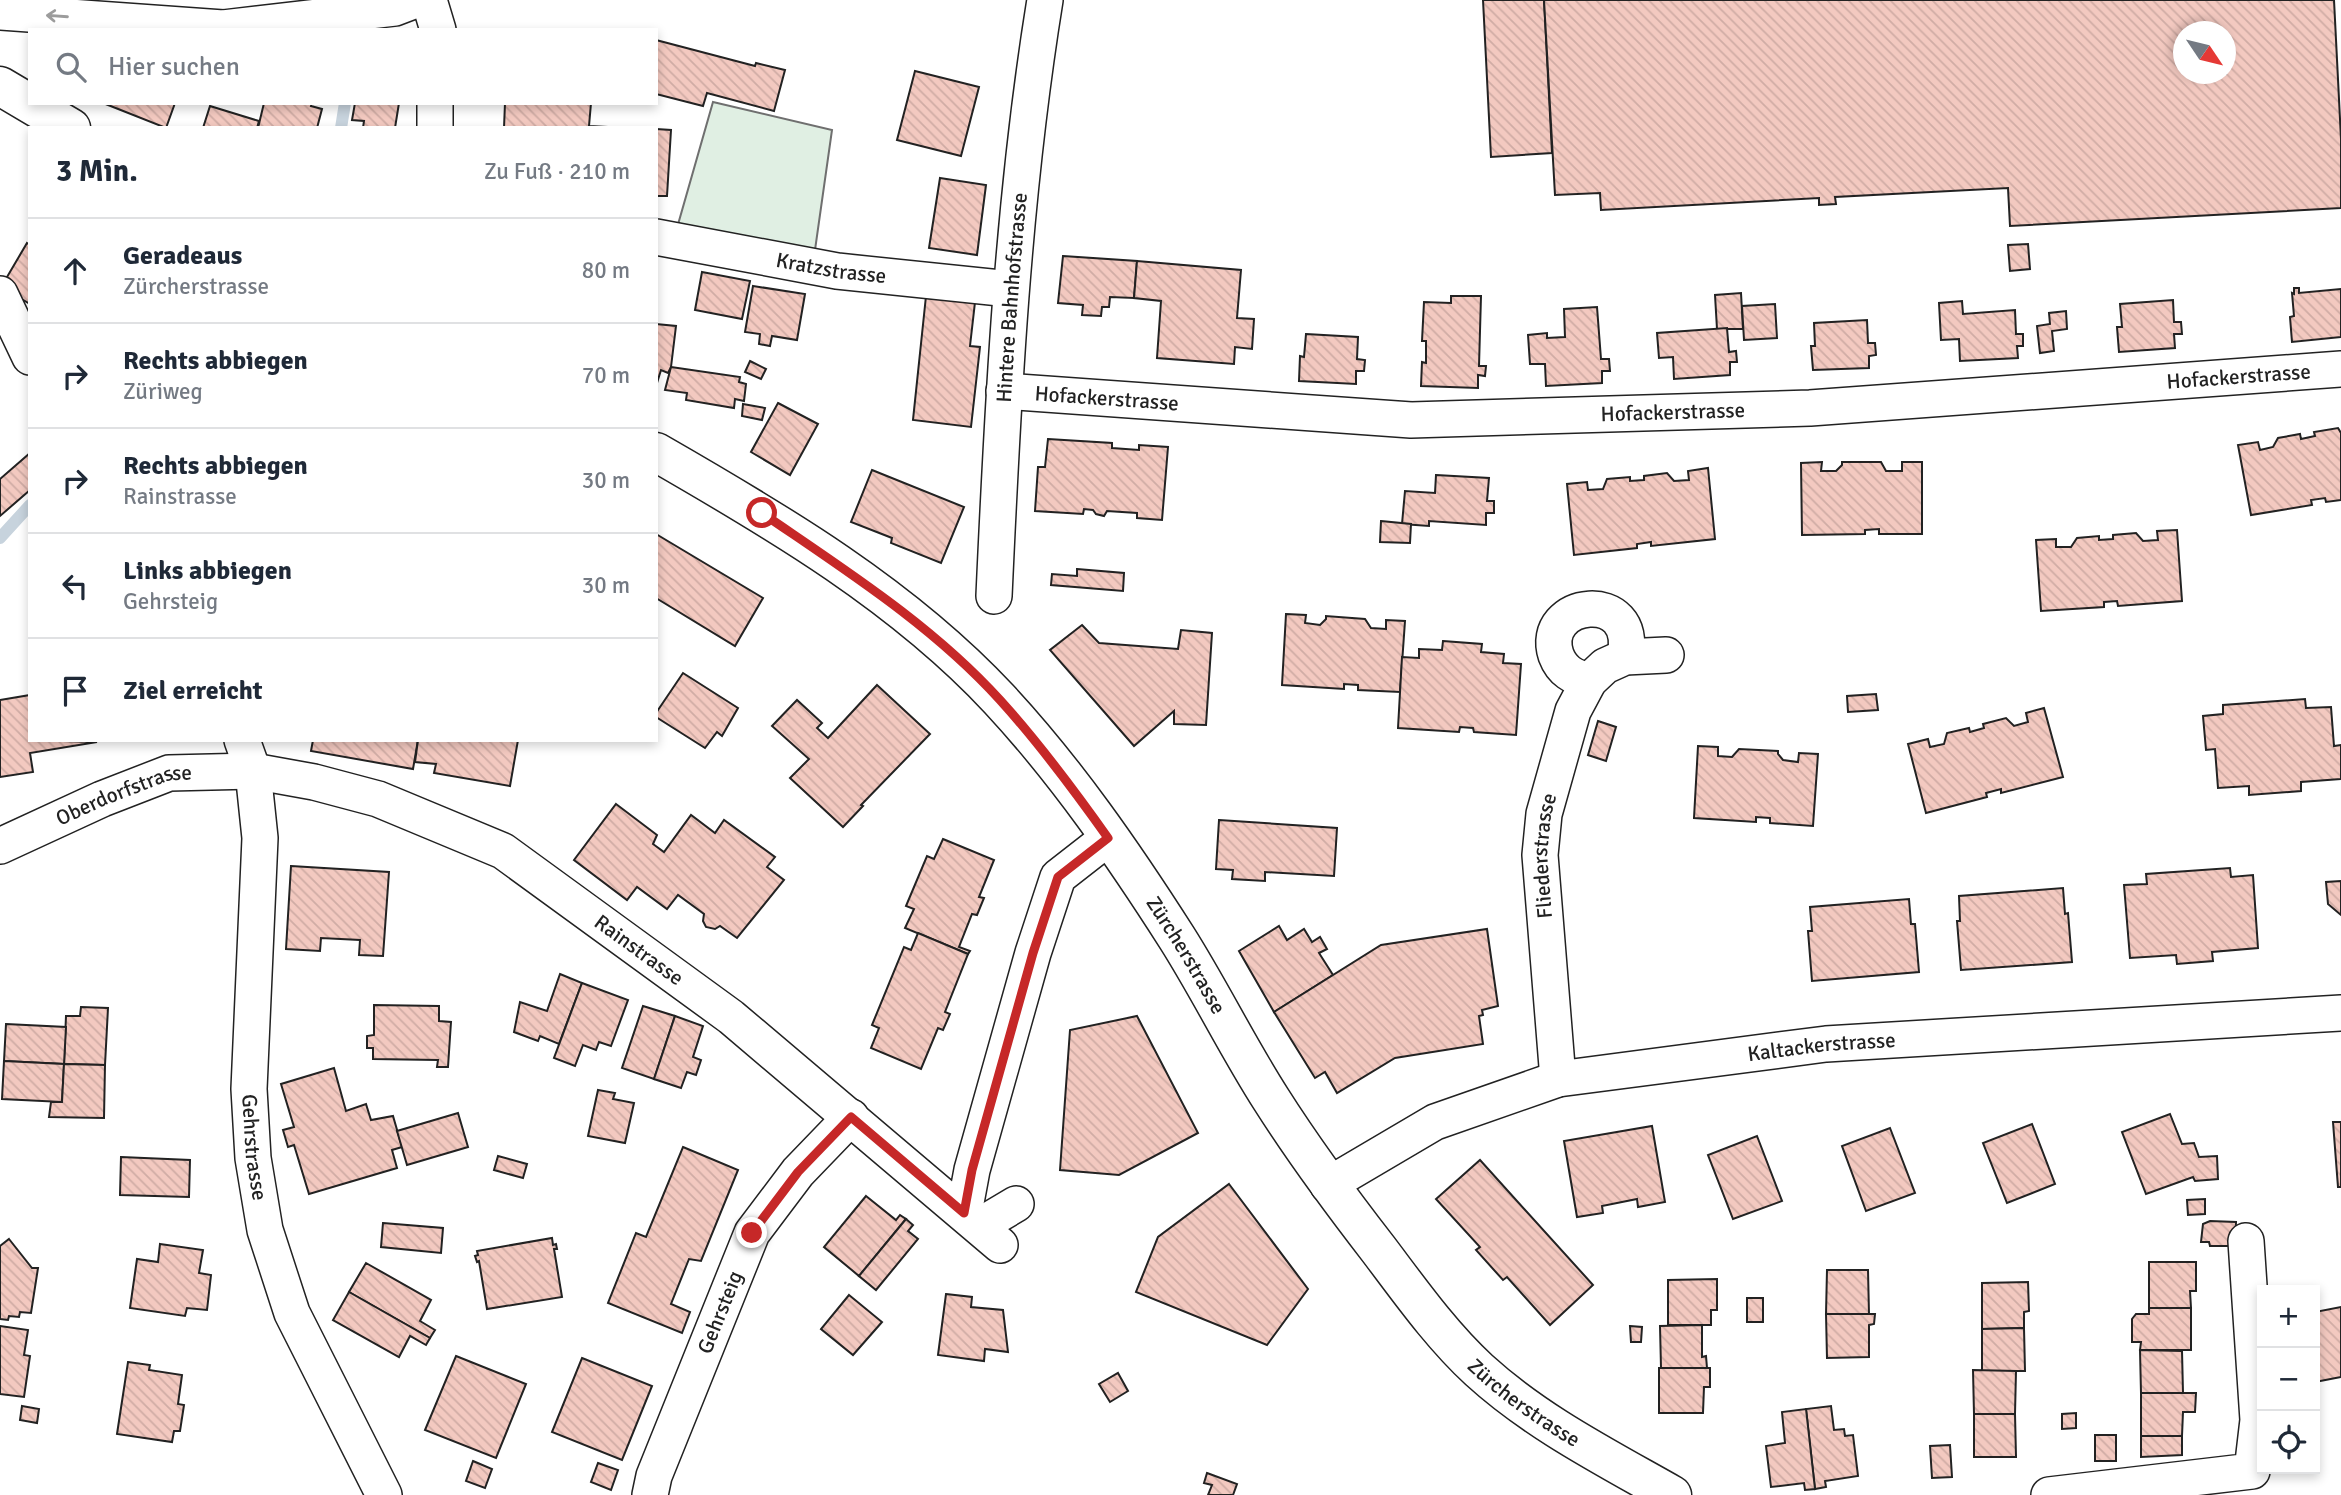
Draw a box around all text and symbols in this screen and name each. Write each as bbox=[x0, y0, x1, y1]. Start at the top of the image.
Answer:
one-way arrow bbox=[46, 9, 68, 22]
north arrow bbox=[2173, 21, 2236, 84]
search box bbox=[28, 28, 658, 105]
icon: search bbox=[52, 48, 90, 86]
text: Hier suchen bbox=[108, 51, 240, 83]
text: 3 Min. bbox=[56, 153, 138, 190]
text: Zu Fuß · 210 m bbox=[484, 157, 630, 186]
street label: Hintere Bahnhofstrasse bbox=[991, 191, 1033, 403]
text: Geradeaus bbox=[123, 240, 242, 272]
street label: Kratzstrasse bbox=[774, 247, 888, 289]
icon: ahead bbox=[56, 252, 94, 290]
text: 80 m bbox=[582, 256, 630, 285]
text: Zürcherstrasse bbox=[123, 272, 269, 301]
text: Rechts abbiegen bbox=[123, 345, 308, 377]
icon: right bbox=[56, 357, 94, 395]
street label: Hofackerstrasse bbox=[2166, 358, 2312, 395]
text: 70 m bbox=[582, 361, 630, 390]
text: Züriweg bbox=[123, 377, 203, 406]
street label: Hofackerstrasse bbox=[1034, 380, 1180, 416]
street label: Hofackerstrasse bbox=[1600, 397, 1745, 427]
text: Rechts abbiegen bbox=[123, 450, 308, 482]
icon: right bbox=[56, 462, 94, 500]
text: 30 m bbox=[582, 466, 630, 495]
text: Rainstrasse bbox=[123, 482, 237, 511]
route start bbox=[746, 497, 777, 528]
text: Links abbiegen bbox=[123, 555, 292, 587]
icon: left bbox=[56, 567, 94, 605]
text: 30 m bbox=[582, 571, 630, 600]
text: Gehrsteig bbox=[123, 587, 218, 616]
icon: arrive bbox=[56, 672, 94, 710]
text: Ziel erreicht bbox=[123, 675, 263, 707]
street label: Oberdorfstrasse bbox=[52, 759, 192, 831]
street label: Fliederstrasse bbox=[1527, 790, 1562, 920]
street label: Zürcherstrasse bbox=[1140, 891, 1232, 1019]
street label: Rainstrasse bbox=[589, 909, 689, 991]
street label: Kaltackerstrasse bbox=[1746, 1027, 1896, 1067]
street label: Gehrstrasse bbox=[236, 1093, 273, 1202]
route end bbox=[736, 1217, 767, 1248]
street label: Gehrsteig bbox=[692, 1267, 748, 1357]
map controls bbox=[2257, 1285, 2320, 1474]
button: + bbox=[2257, 1285, 2320, 1348]
button: − bbox=[2257, 1348, 2320, 1411]
street label: Zürcherstrasse bbox=[1462, 1353, 1585, 1453]
button: locate bbox=[2257, 1411, 2320, 1474]

